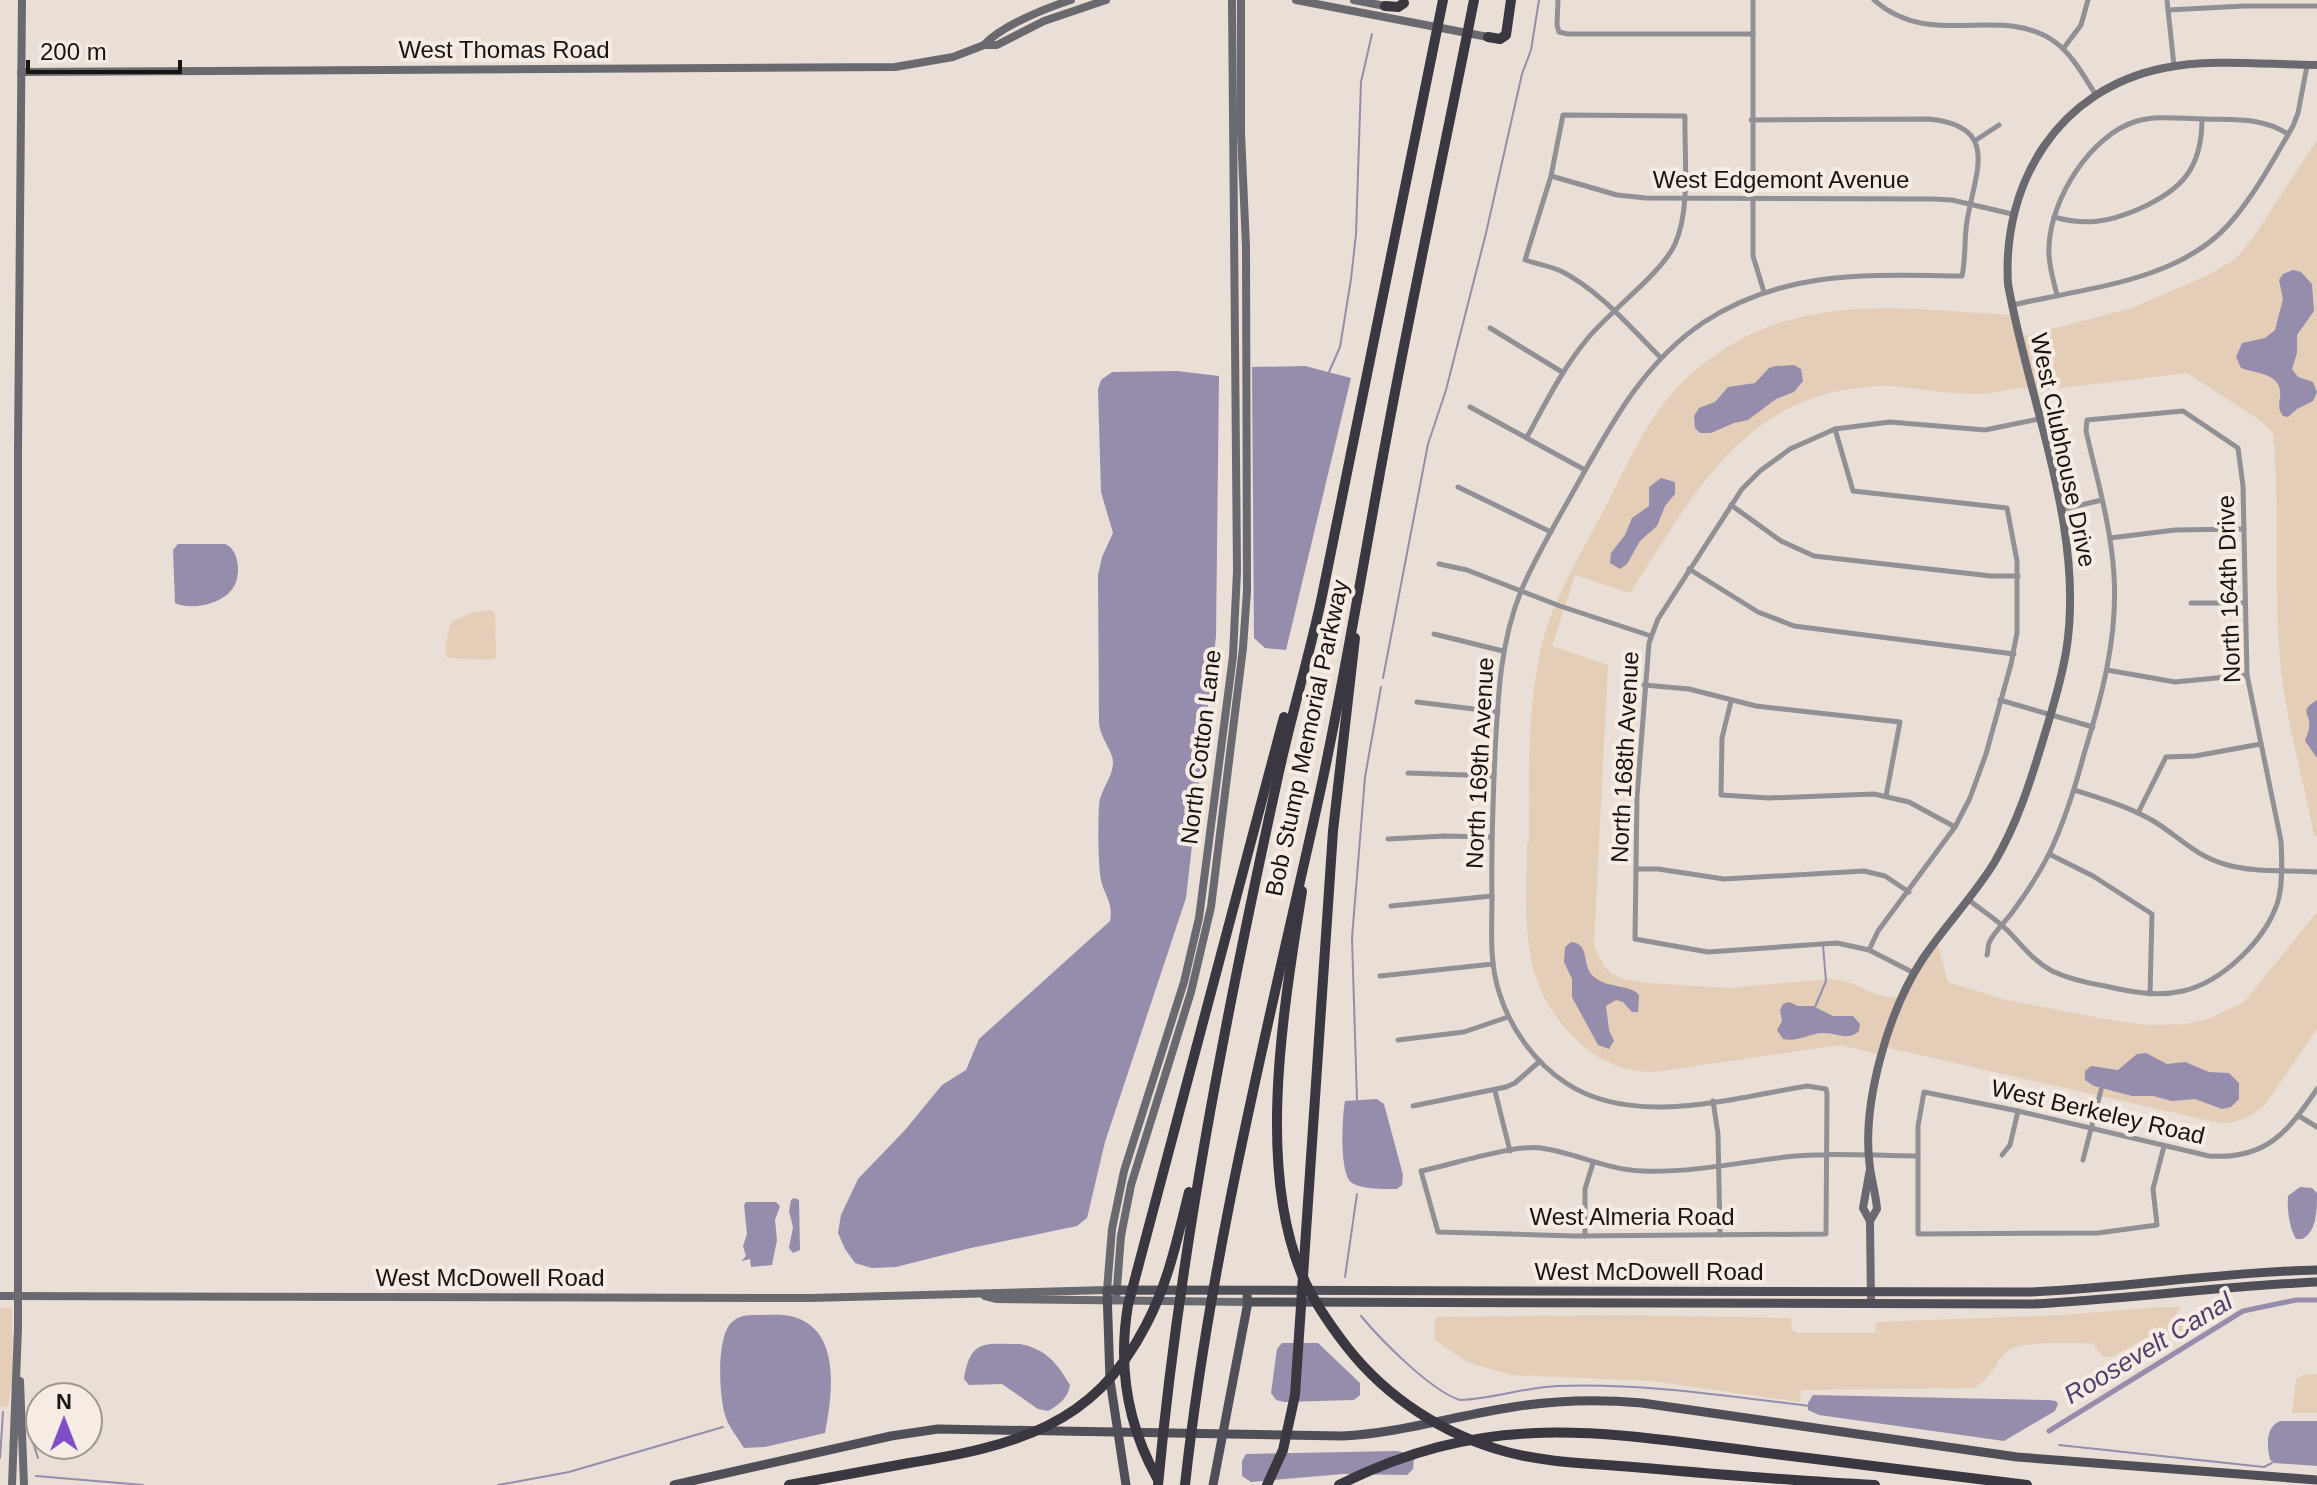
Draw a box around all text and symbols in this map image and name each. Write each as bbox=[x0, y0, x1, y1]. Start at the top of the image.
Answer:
scale bar bbox=[28, 24, 180, 74]
street label: West Thomas Road bbox=[398, 36, 610, 63]
text: 200 m bbox=[40, 38, 107, 65]
street label: West Edgemont Avenue bbox=[1653, 166, 1909, 193]
street label: West Clubhouse Drive bbox=[2026, 331, 2101, 569]
street label: North 164th Drive bbox=[2212, 495, 2245, 683]
street label: Bob Stump Memorial Parkway bbox=[1260, 577, 1353, 899]
street label: North Cotton Lane bbox=[1175, 648, 1226, 846]
street label: North 168th Avenue bbox=[1605, 651, 1644, 863]
street label: North 169th Avenue bbox=[1460, 657, 1499, 869]
street label: West Berkeley Road bbox=[1989, 1074, 2208, 1149]
street label: West Almeria Road bbox=[1530, 1203, 1734, 1230]
street label: West McDowell Road bbox=[1535, 1258, 1763, 1285]
street label: West McDowell Road bbox=[376, 1264, 604, 1291]
water label: Roosevelt Canal bbox=[2059, 1285, 2239, 1410]
north arrow bbox=[24, 1381, 104, 1461]
text: N bbox=[56, 1389, 72, 1414]

